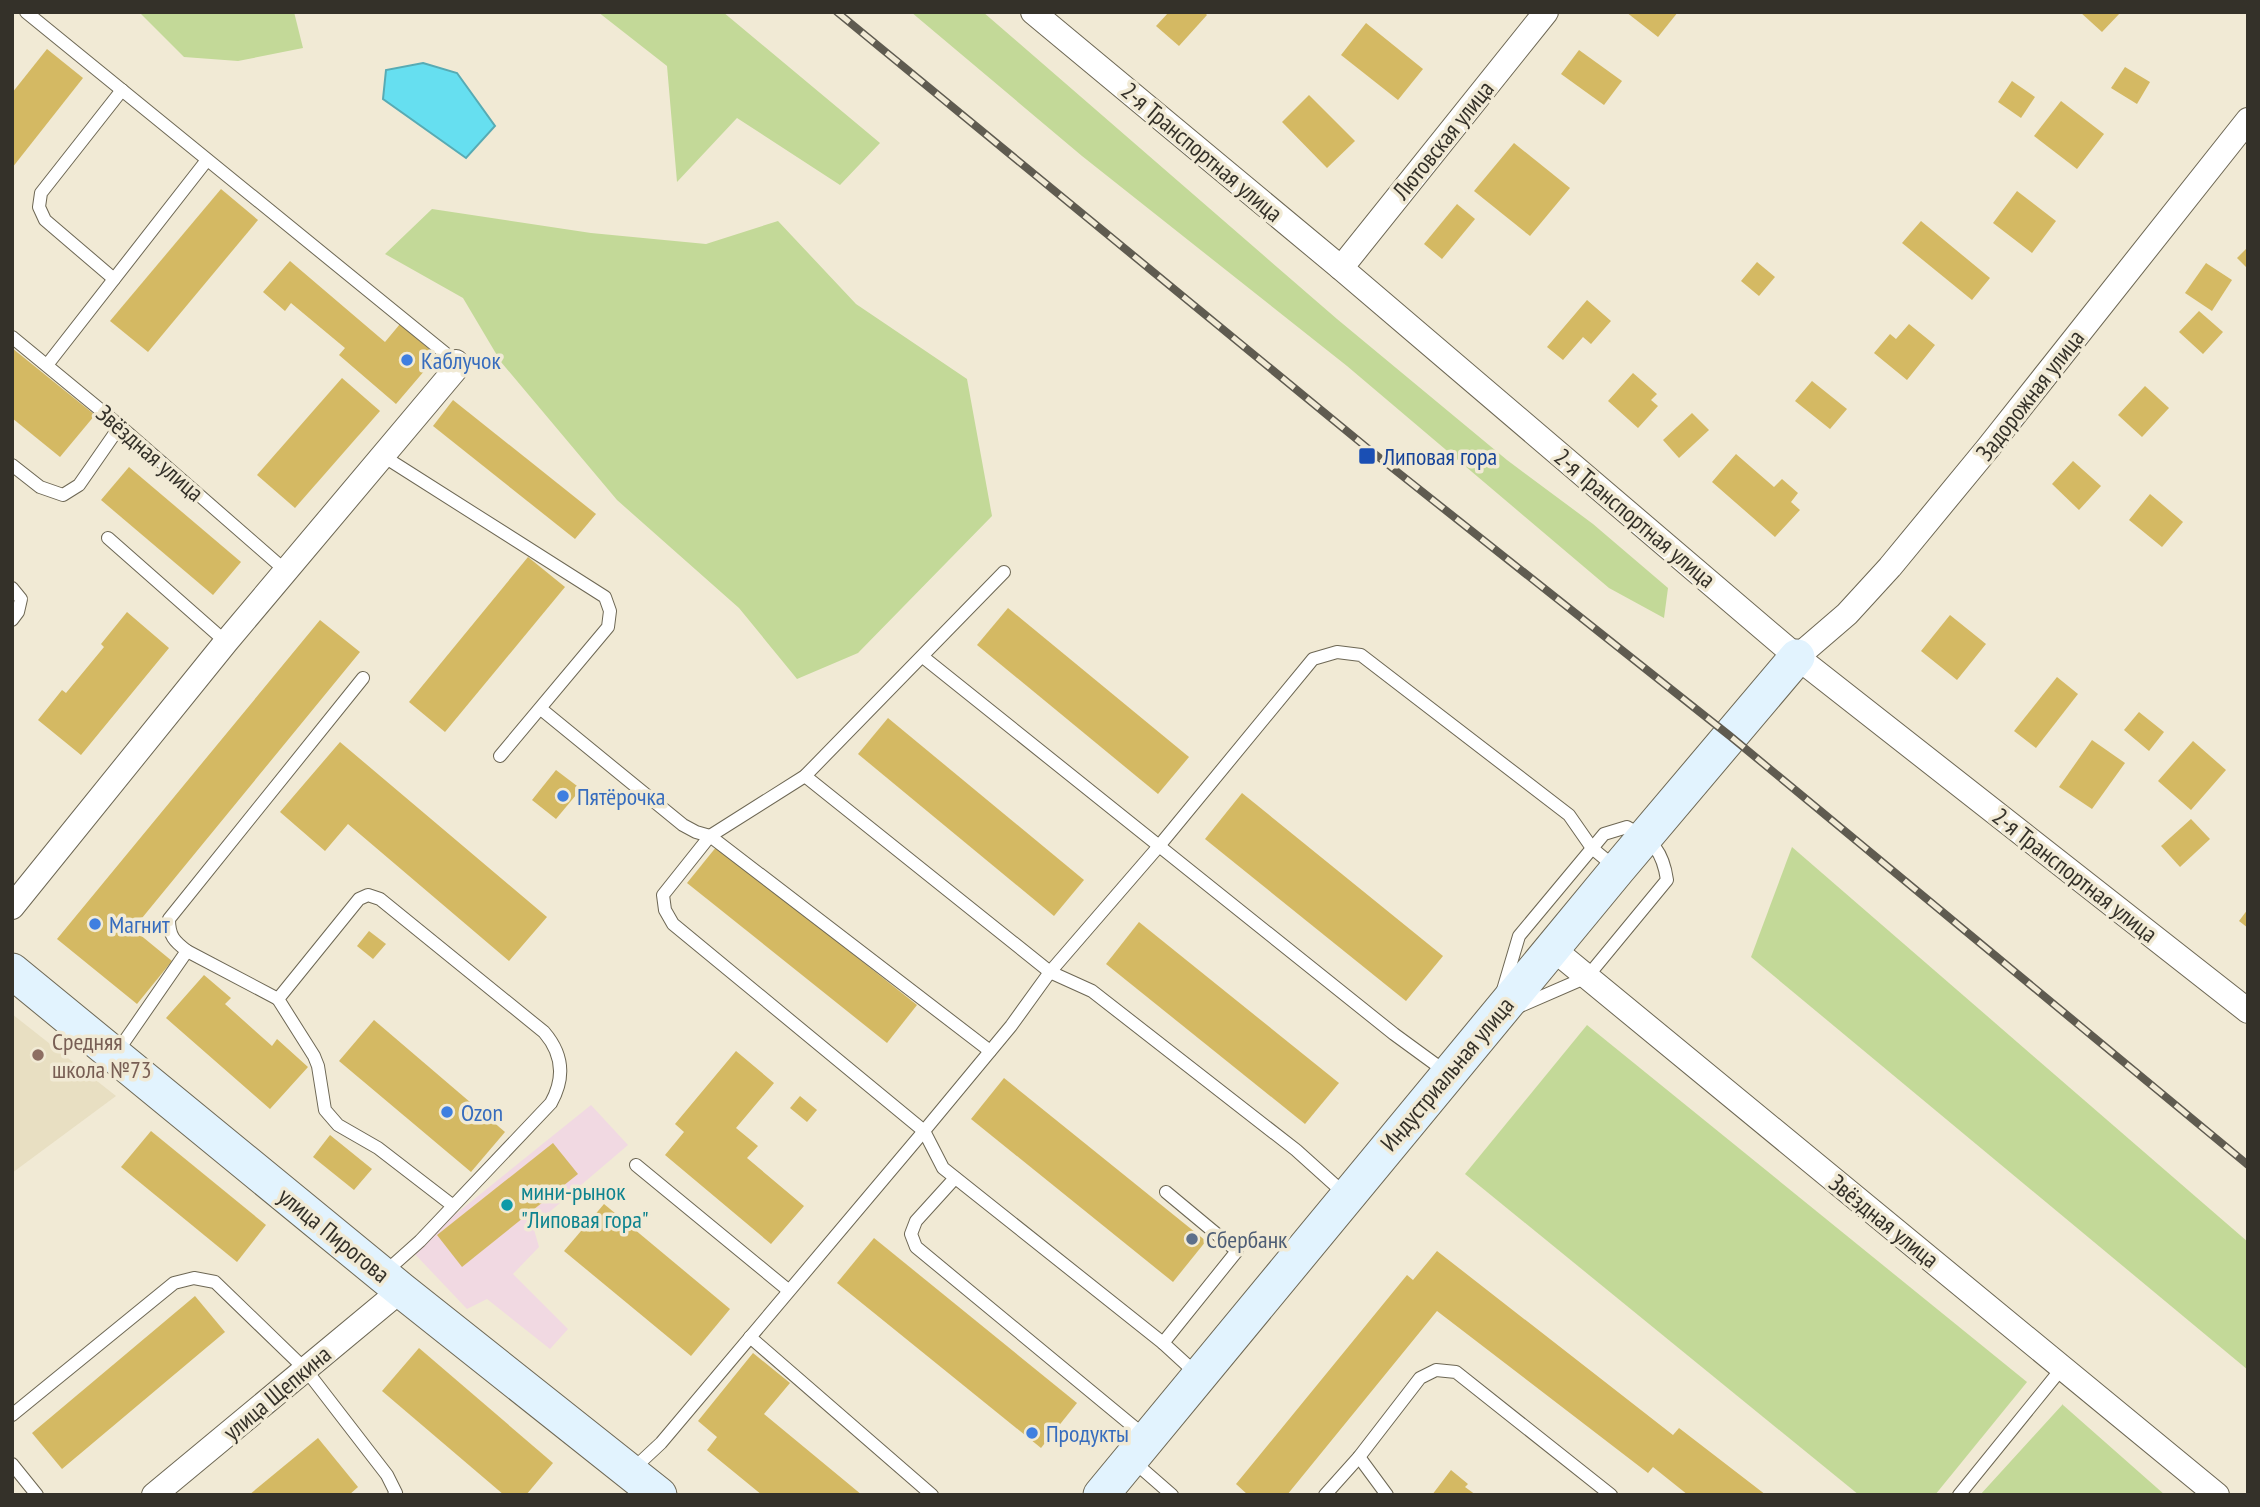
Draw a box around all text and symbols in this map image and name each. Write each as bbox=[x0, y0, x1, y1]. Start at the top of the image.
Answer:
street label: Лютовская улица bbox=[1385, 74, 1500, 207]
street label: 2-я Транспортная улица bbox=[1115, 75, 1289, 229]
street label: Задорожная улица bbox=[1969, 323, 2091, 467]
place label: Каблучок bbox=[421, 345, 501, 376]
marker: Каблучок bbox=[399, 352, 415, 368]
street label: Звёздная улица bbox=[90, 398, 210, 508]
place label: Липовая гора bbox=[1382, 441, 1497, 472]
street label: 2-я Транспортная улица bbox=[1548, 441, 1722, 595]
marker: Липовая гора bbox=[1357, 446, 1377, 466]
place label: Пятёрочка bbox=[577, 781, 665, 812]
marker: Пятёрочка bbox=[555, 788, 571, 804]
street label: 2-я Транспортная улица bbox=[1986, 801, 2164, 949]
place label: Магнит bbox=[109, 909, 170, 940]
marker: Магнит bbox=[87, 916, 103, 932]
street label: Индустриальная улица bbox=[1373, 991, 1521, 1157]
place label: Средняя школа №73 bbox=[52, 1026, 152, 1085]
marker: Средняя школа №73 bbox=[30, 1047, 46, 1063]
place label: Ozon bbox=[461, 1097, 503, 1128]
marker: Ozon bbox=[439, 1104, 455, 1120]
street label: Звёздная улица bbox=[1823, 1167, 1945, 1275]
place label: мини-рынок "Липовая гора" bbox=[521, 1176, 649, 1235]
street label: улица Пирогова bbox=[272, 1181, 396, 1289]
marker: мини-рынок "Липовая гора" bbox=[499, 1197, 515, 1213]
place label: Сбербанк bbox=[1206, 1224, 1288, 1255]
marker: Сбербанк bbox=[1184, 1231, 1200, 1247]
street label: улица Щепкина bbox=[217, 1339, 337, 1447]
place label: Продукты bbox=[1046, 1418, 1129, 1449]
marker: Продукты bbox=[1024, 1425, 1040, 1441]

